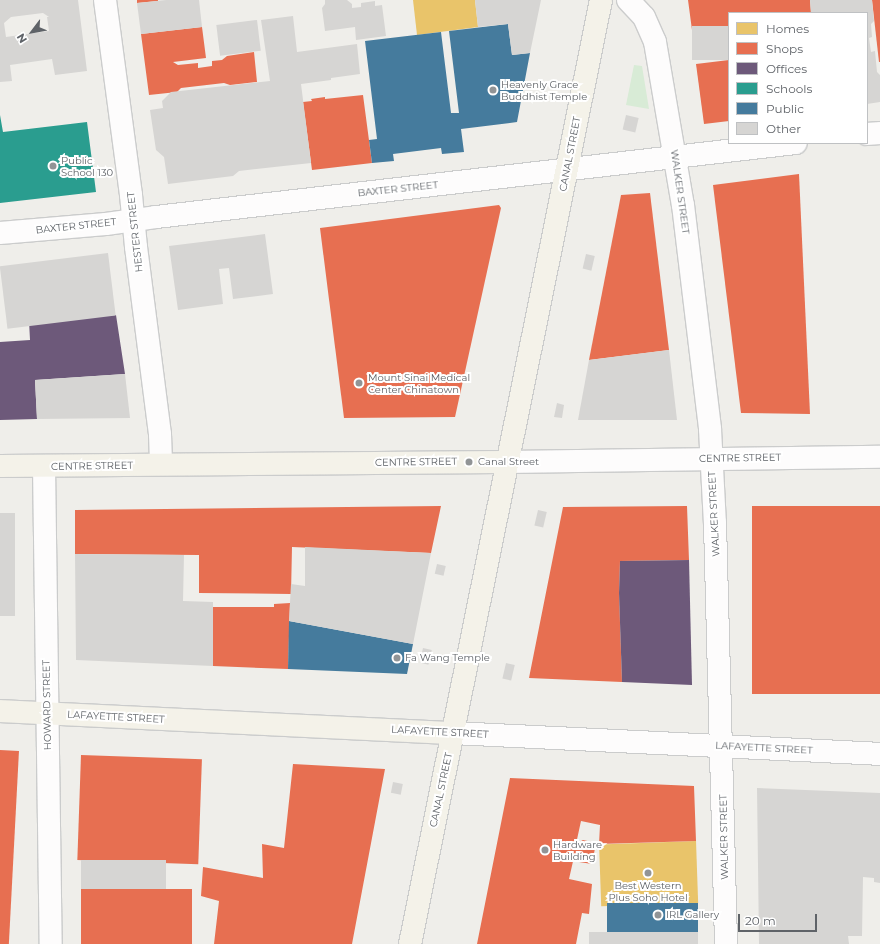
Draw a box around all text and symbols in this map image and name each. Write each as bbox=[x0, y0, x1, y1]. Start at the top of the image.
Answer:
north arrow bbox=[12, 12, 52, 52]
legend bbox=[728, 12, 868, 144]
text: Homes bbox=[766, 21, 809, 36]
text: N bbox=[14, 31, 30, 46]
text: Shops bbox=[766, 41, 803, 56]
text: Offices bbox=[766, 61, 807, 76]
place label: Heavenly Grace Buddhist Temple bbox=[501, 78, 587, 102]
text: Schools bbox=[766, 81, 812, 96]
marker: Heavenly Grace Buddhist Temple bbox=[488, 85, 498, 95]
text: Public bbox=[766, 101, 804, 116]
street label: CANAL STREET bbox=[557, 116, 583, 192]
text: Other bbox=[766, 121, 801, 136]
street label: WALKER STREET bbox=[668, 149, 692, 235]
place label: Public School 130 bbox=[61, 154, 113, 178]
marker: Public School 130 bbox=[48, 161, 58, 171]
street label: BAXTER STREET bbox=[357, 179, 439, 199]
street label: HESTER STREET bbox=[125, 191, 145, 273]
street label: BAXTER STREET bbox=[35, 216, 117, 236]
place label: Mount Sinai Medical Center Chinatown bbox=[368, 371, 470, 394]
marker: Mount Sinai Medical Center Chinatown bbox=[353, 377, 365, 389]
street label: CENTRE STREET bbox=[699, 451, 781, 465]
street label: CENTRE STREET bbox=[375, 455, 457, 469]
marker: Canal Street bbox=[463, 456, 475, 468]
place label: Canal Street bbox=[478, 456, 539, 468]
street label: CENTRE STREET bbox=[51, 459, 133, 473]
street label: WALKER STREET bbox=[706, 471, 722, 557]
place label: Fa Wang Temple bbox=[405, 652, 490, 664]
marker: Fa Wang Temple bbox=[392, 653, 402, 663]
street label: HOWARD STREET bbox=[40, 660, 54, 750]
street label: LAFAYETTE STREET bbox=[67, 708, 165, 726]
street label: LAFAYETTE STREET bbox=[391, 723, 489, 741]
street label: LAFAYETTE STREET bbox=[715, 739, 813, 757]
street label: CANAL STREET bbox=[427, 752, 455, 828]
street label: WALKER STREET bbox=[717, 794, 731, 880]
place label: Hardware Building bbox=[553, 838, 602, 862]
marker: Hardware Building bbox=[540, 845, 550, 855]
marker: Best Western Plus Soho Hotel bbox=[643, 868, 653, 878]
place label: Best Western Plus Soho Hotel bbox=[608, 879, 688, 902]
scale bar bbox=[740, 906, 819, 932]
place label: IRL Gallery bbox=[666, 909, 719, 921]
marker: IRL Gallery bbox=[653, 910, 663, 920]
text: 20 m bbox=[745, 913, 776, 928]

